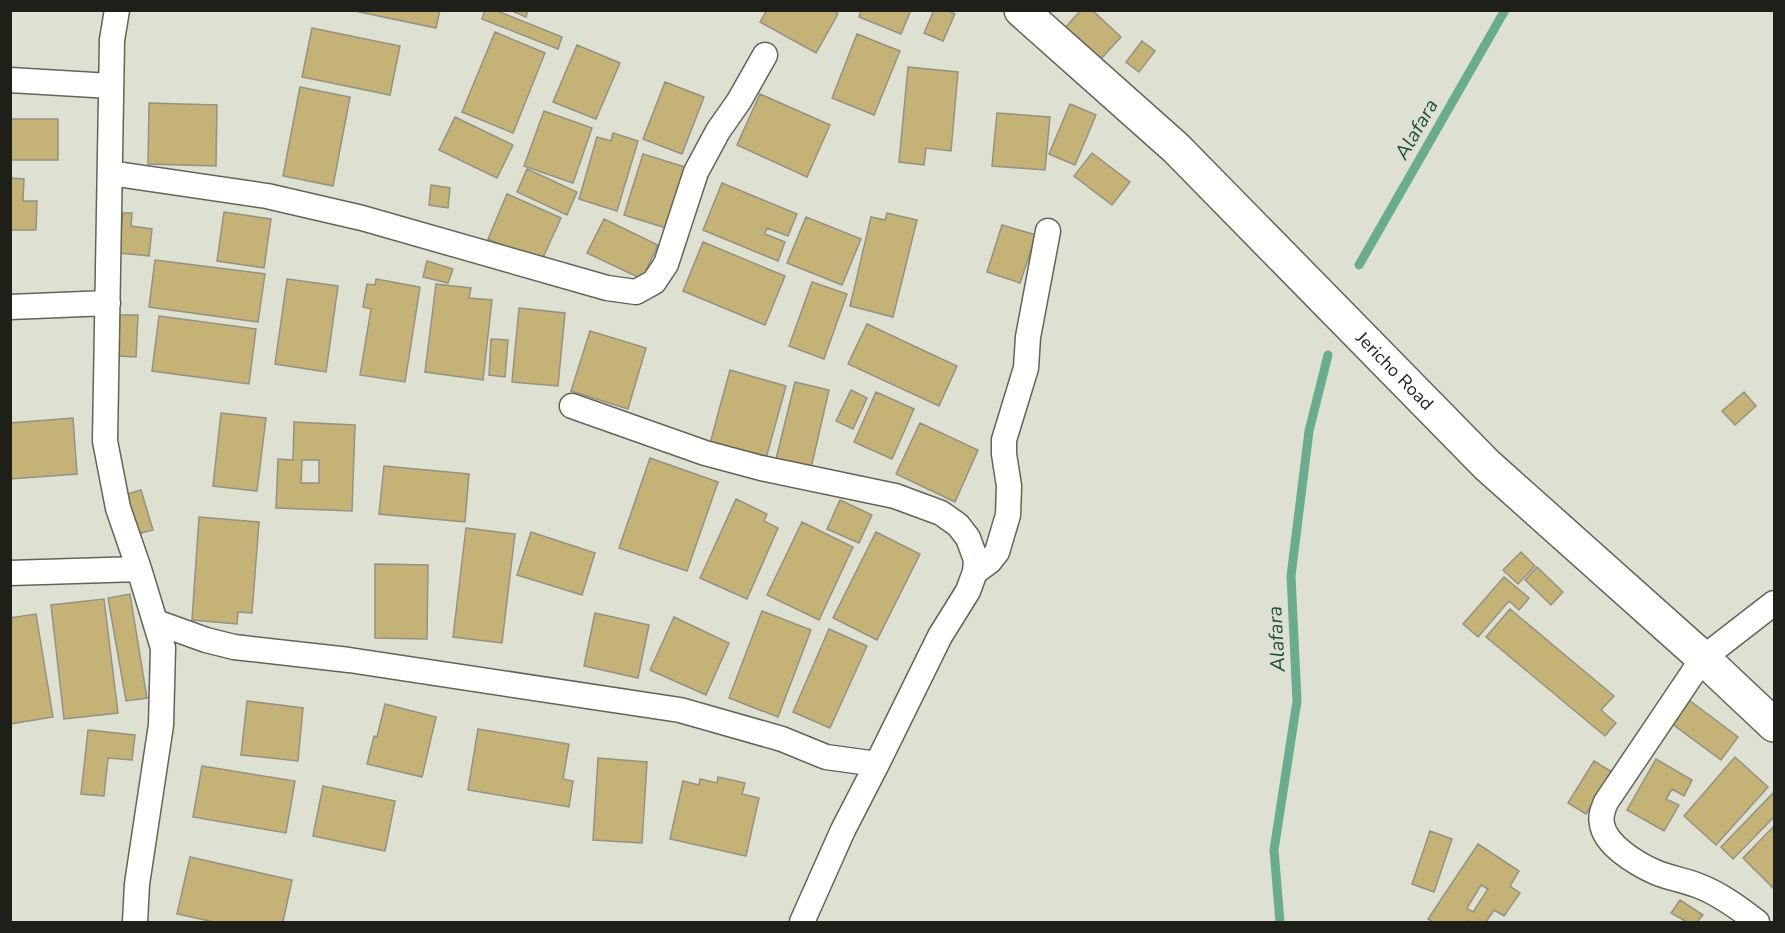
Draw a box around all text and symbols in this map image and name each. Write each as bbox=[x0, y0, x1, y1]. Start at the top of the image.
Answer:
water label: Alafara bbox=[1388, 94, 1445, 165]
street label: Jericho Road bbox=[1350, 326, 1439, 416]
water label: Alafara bbox=[1261, 605, 1292, 674]

